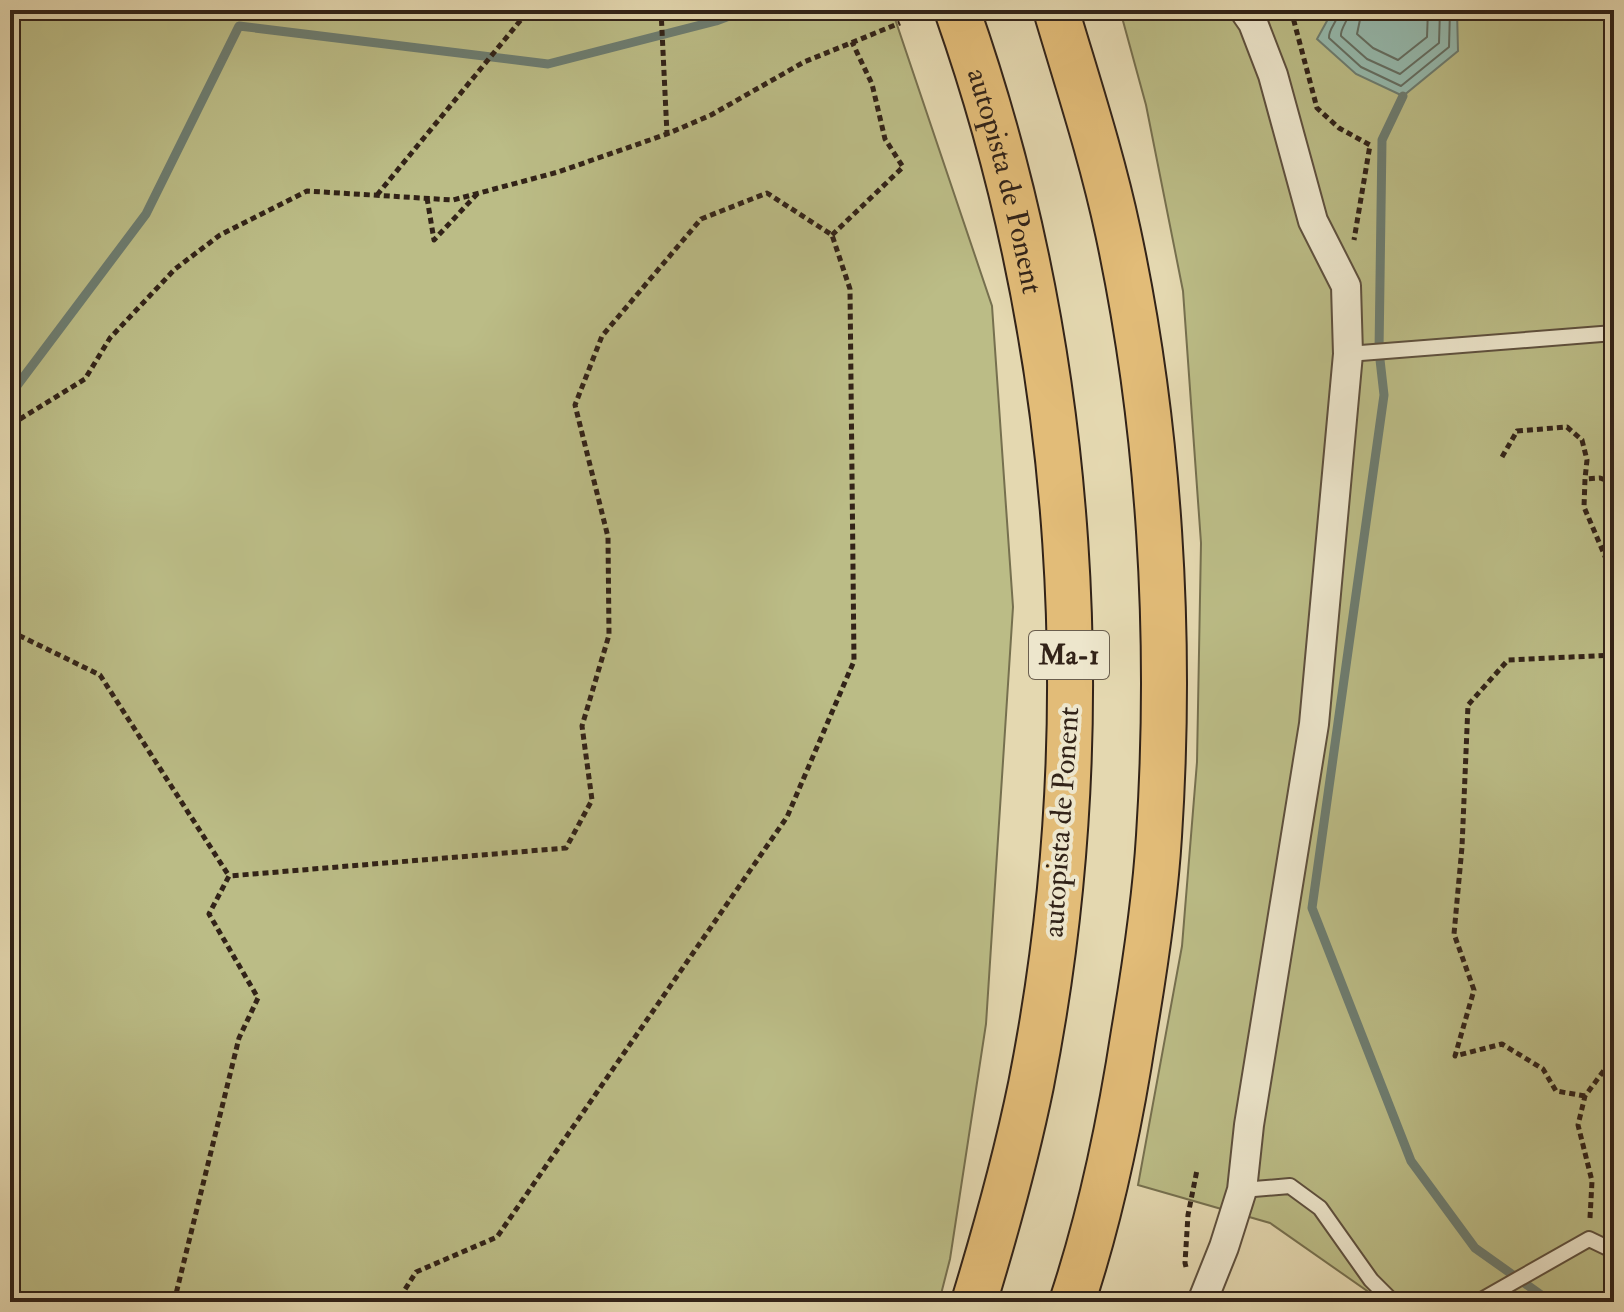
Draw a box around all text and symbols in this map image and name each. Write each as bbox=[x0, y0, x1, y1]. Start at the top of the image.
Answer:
street label: autopista de Ponent bbox=[959, 64, 1051, 297]
road number: Ma-1 bbox=[1029, 631, 1109, 679]
street label: autopista de Ponent bbox=[1034, 705, 1088, 939]

